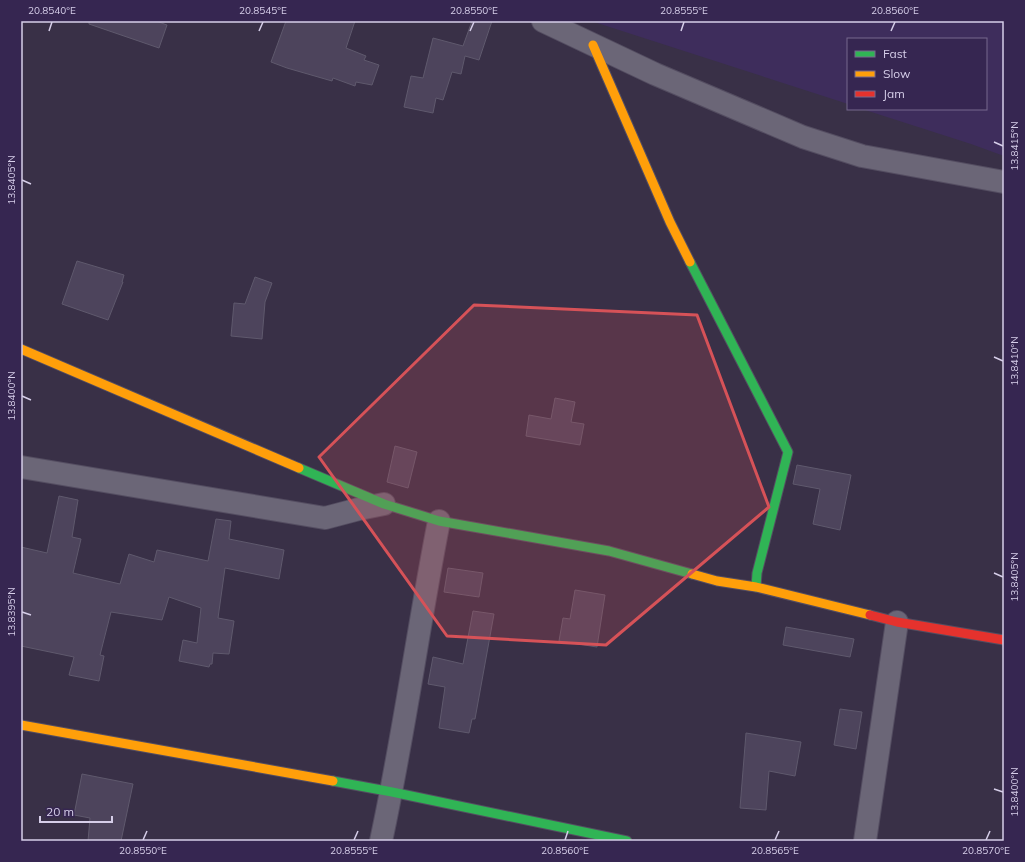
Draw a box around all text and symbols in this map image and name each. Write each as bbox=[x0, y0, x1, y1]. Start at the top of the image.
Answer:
text: 20.8540°E bbox=[28, 4, 76, 17]
text: 20.8545°E bbox=[239, 4, 287, 17]
text: 20.8550°E bbox=[450, 4, 498, 17]
text: 20.8555°E bbox=[660, 4, 708, 17]
text: 20.8560°E bbox=[871, 4, 919, 17]
legend bbox=[847, 38, 987, 110]
text: Fast bbox=[883, 46, 907, 61]
text: Slow bbox=[883, 66, 911, 81]
text: Jam bbox=[883, 86, 905, 101]
text: 13.8415°N bbox=[1008, 121, 1021, 171]
text: 13.8405°N bbox=[5, 155, 18, 205]
text: 13.8410°N bbox=[1008, 336, 1021, 386]
text: 13.8400°N bbox=[5, 371, 18, 421]
text: 13.8405°N bbox=[1008, 552, 1021, 602]
text: 13.8395°N bbox=[5, 587, 18, 637]
text: 13.8400°N bbox=[1008, 767, 1021, 817]
scale bar bbox=[40, 798, 112, 824]
text: 20 m bbox=[46, 804, 74, 819]
text: 20.8550°E bbox=[119, 844, 167, 857]
text: 20.8555°E bbox=[330, 844, 378, 857]
text: 20.8560°E bbox=[541, 844, 589, 857]
text: 20.8565°E bbox=[751, 844, 799, 857]
text: 20.8570°E bbox=[962, 844, 1010, 857]

